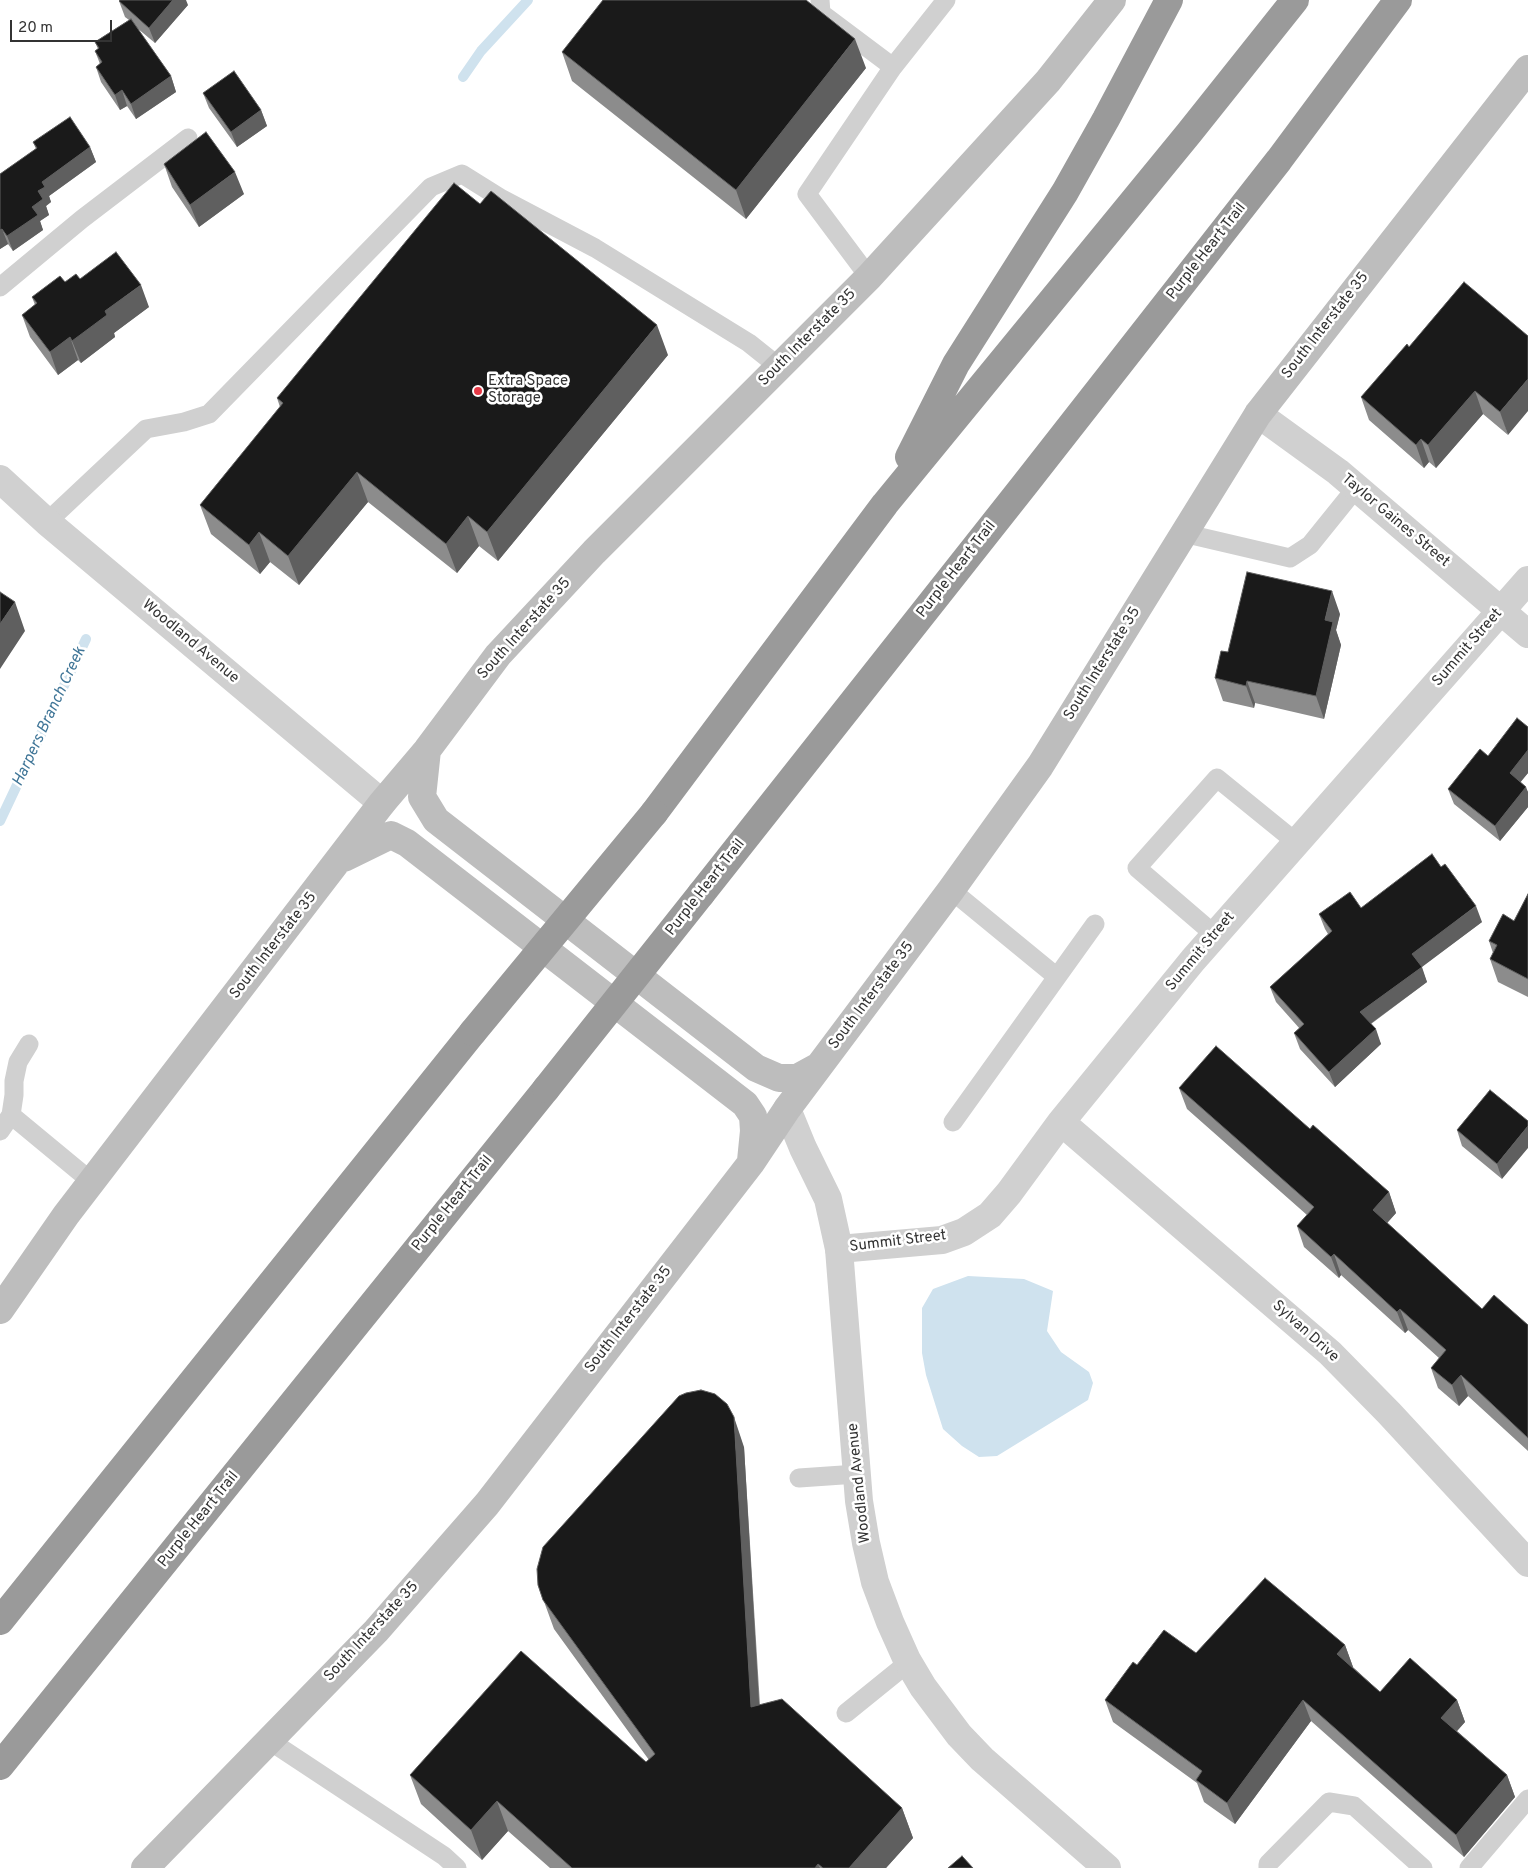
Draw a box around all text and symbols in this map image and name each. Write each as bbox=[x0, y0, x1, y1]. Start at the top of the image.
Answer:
scale bar bbox=[12, 10, 115, 42]
text: 20 m bbox=[18, 19, 53, 38]
street label: Purple Heart Trail bbox=[1164, 200, 1250, 304]
street label: South Interstate 35 bbox=[1279, 269, 1373, 383]
street label: South Interstate 35 bbox=[756, 286, 860, 390]
place label: Extra Space Storage bbox=[488, 373, 568, 408]
marker: Extra Space Storage bbox=[472, 385, 484, 397]
street label: Taylor Gaines Street bbox=[1337, 471, 1453, 571]
street label: Purple Heart Trail bbox=[914, 518, 1000, 622]
street label: South Interstate 35 bbox=[475, 575, 575, 683]
street label: Woodland Avenue bbox=[138, 596, 242, 688]
street label: South Interstate 35 bbox=[1061, 604, 1145, 724]
street label: Summit Street bbox=[1429, 605, 1507, 691]
water label: Harpers Branch Creek bbox=[9, 644, 91, 790]
street label: Purple Heart Trail bbox=[663, 836, 749, 940]
street label: South Interstate 35 bbox=[227, 889, 321, 1003]
street label: Summit Street bbox=[1163, 909, 1239, 995]
street label: South Interstate 35 bbox=[826, 939, 918, 1053]
street label: Purple Heart Trail bbox=[409, 1152, 497, 1256]
street label: Summit Street bbox=[849, 1227, 947, 1257]
street label: South Interstate 35 bbox=[582, 1263, 676, 1377]
street label: Sylvan Drive bbox=[1268, 1297, 1342, 1367]
street label: Woodland Avenue bbox=[845, 1422, 875, 1544]
street label: Purple Heart Trail bbox=[155, 1468, 243, 1572]
street label: South Interstate 35 bbox=[321, 1578, 423, 1686]

